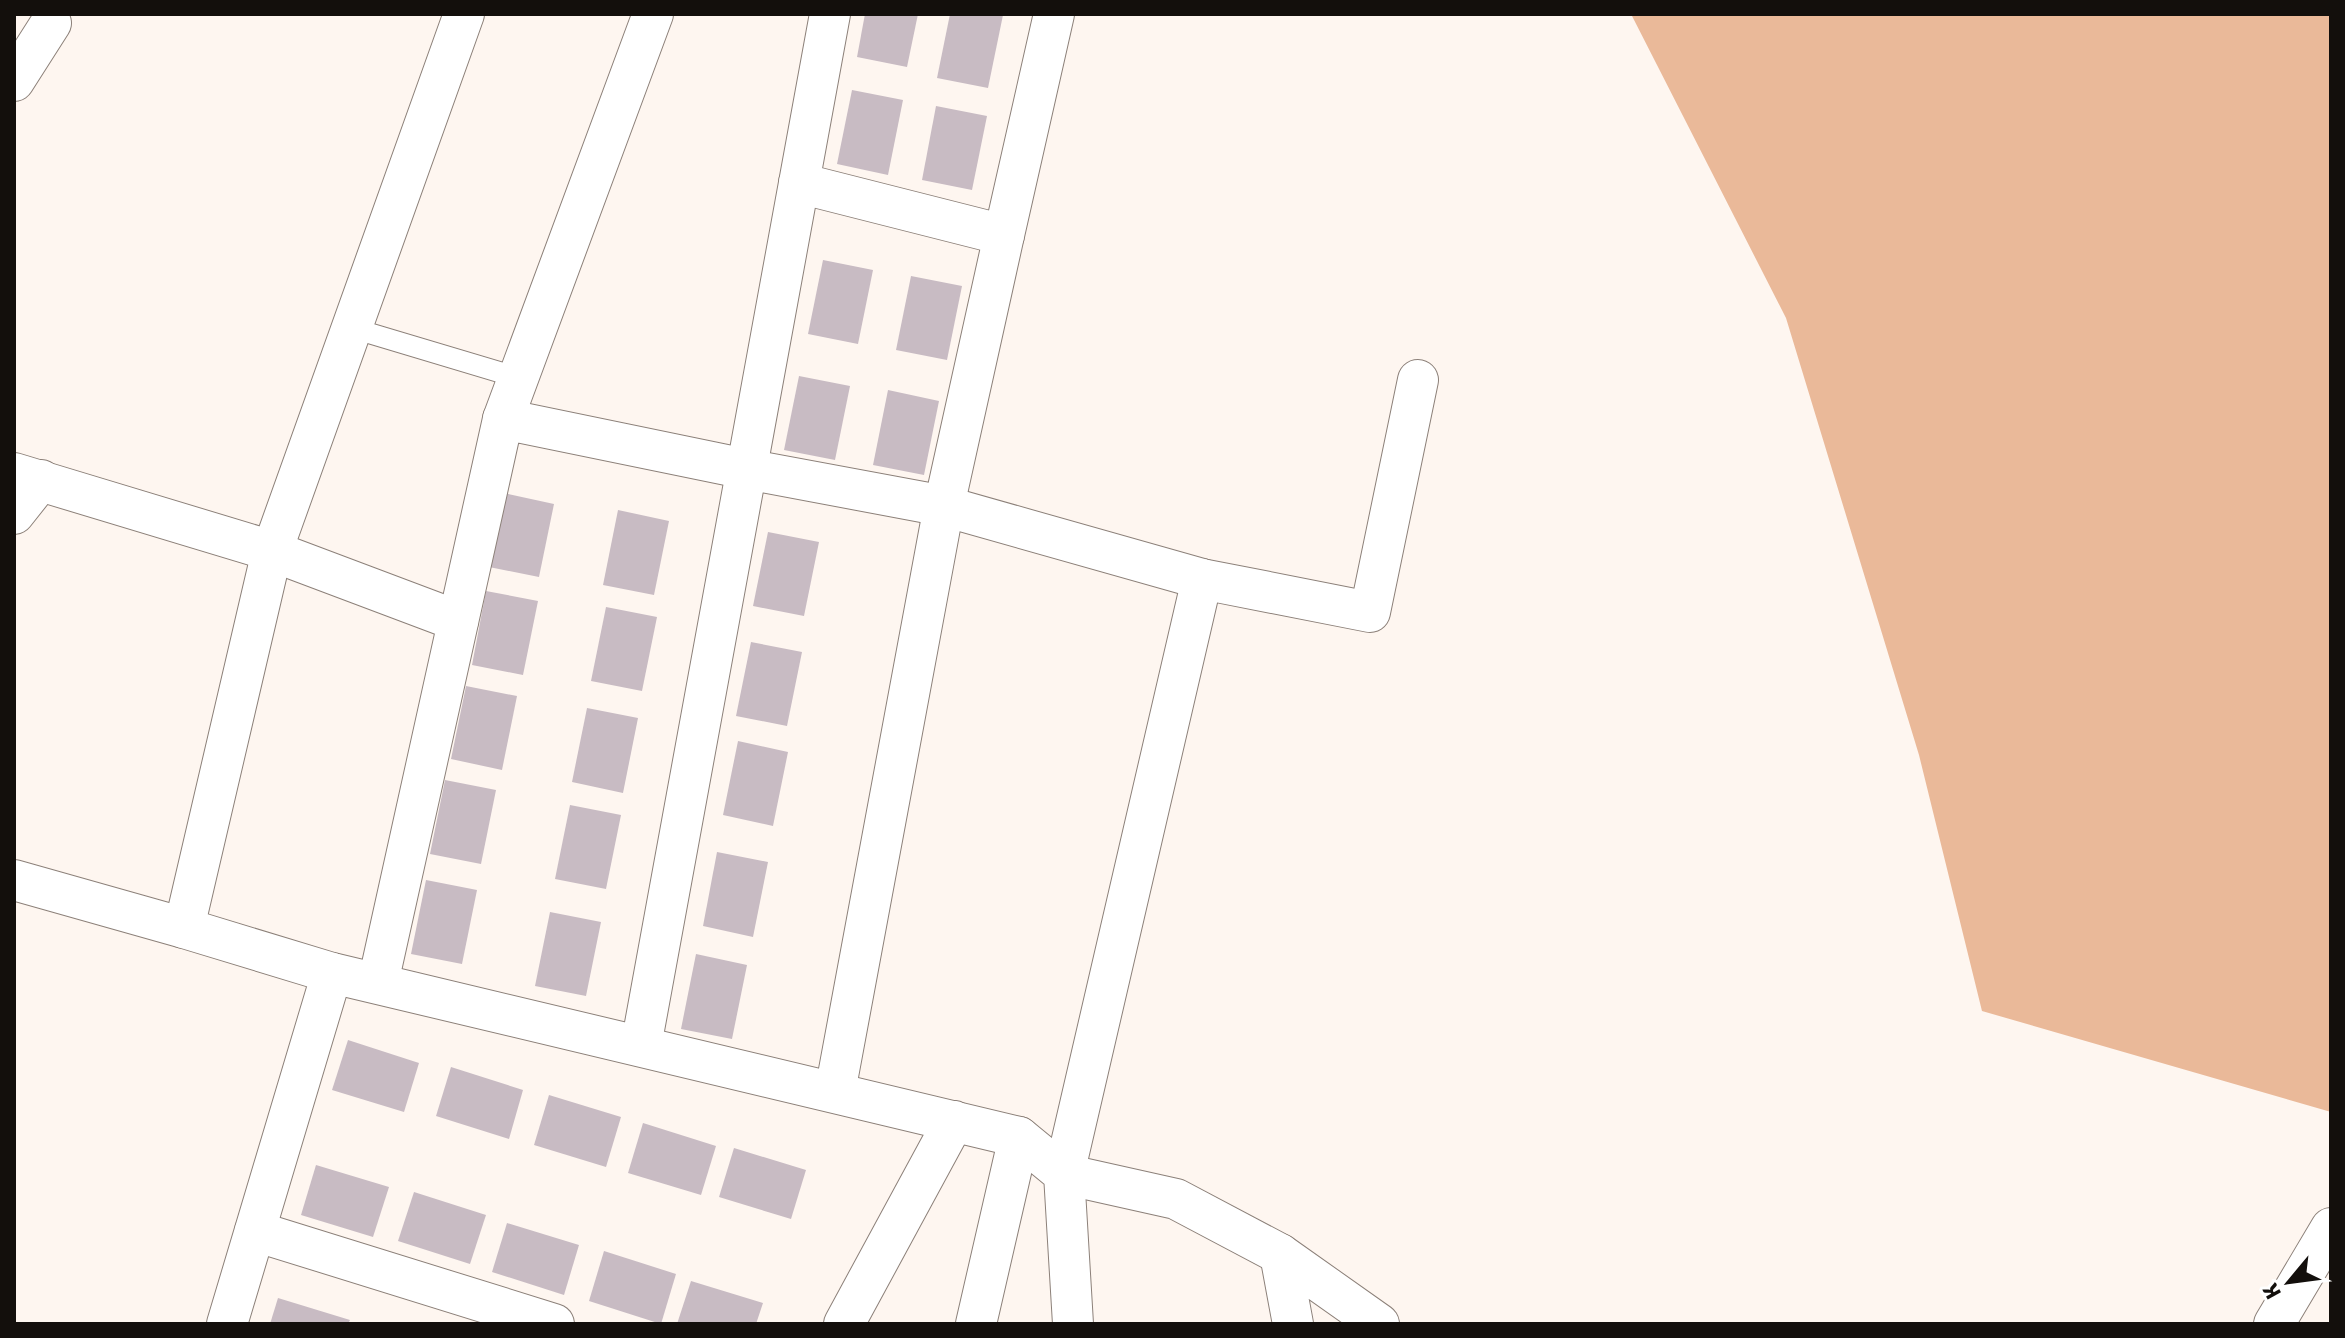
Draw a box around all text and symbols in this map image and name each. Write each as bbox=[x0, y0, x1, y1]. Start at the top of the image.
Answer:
north arrow bbox=[2249, 1242, 2329, 1322]
text: K bbox=[2257, 1279, 2287, 1304]

